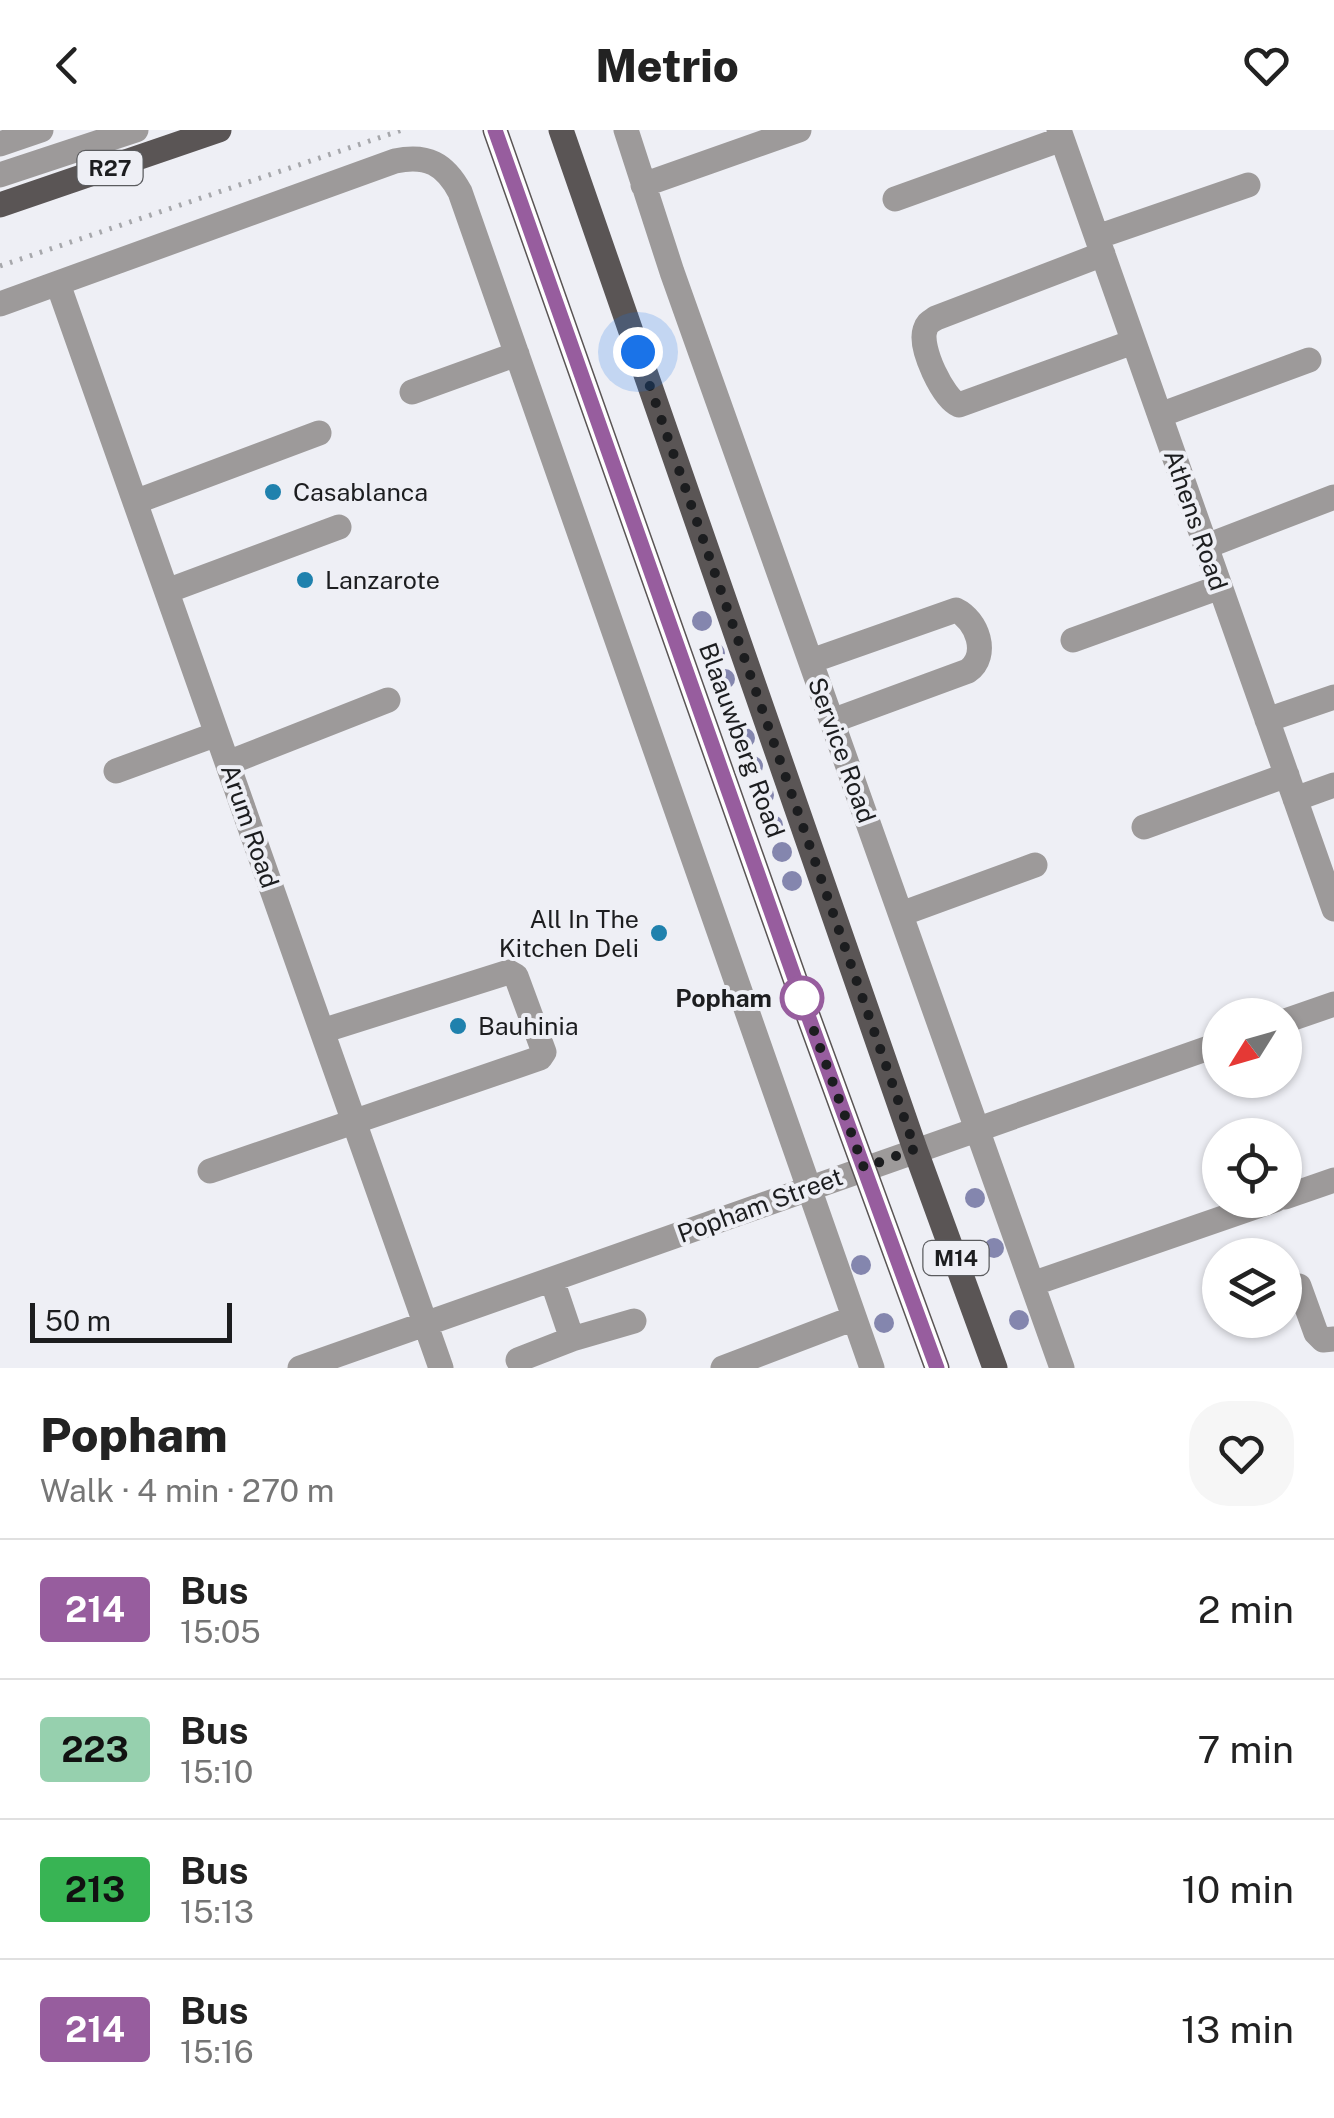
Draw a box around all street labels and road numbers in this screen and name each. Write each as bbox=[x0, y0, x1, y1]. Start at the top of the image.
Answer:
road number: R27 bbox=[78, 151, 142, 185]
street label: Athens Road bbox=[1158, 446, 1234, 594]
street label: Blaauwberg Road bbox=[693, 638, 791, 842]
street label: Service Road bbox=[802, 673, 882, 827]
street label: Arum Road bbox=[215, 760, 285, 892]
street label: Popham Street bbox=[673, 1161, 847, 1249]
road number: M14 bbox=[924, 1241, 988, 1275]

